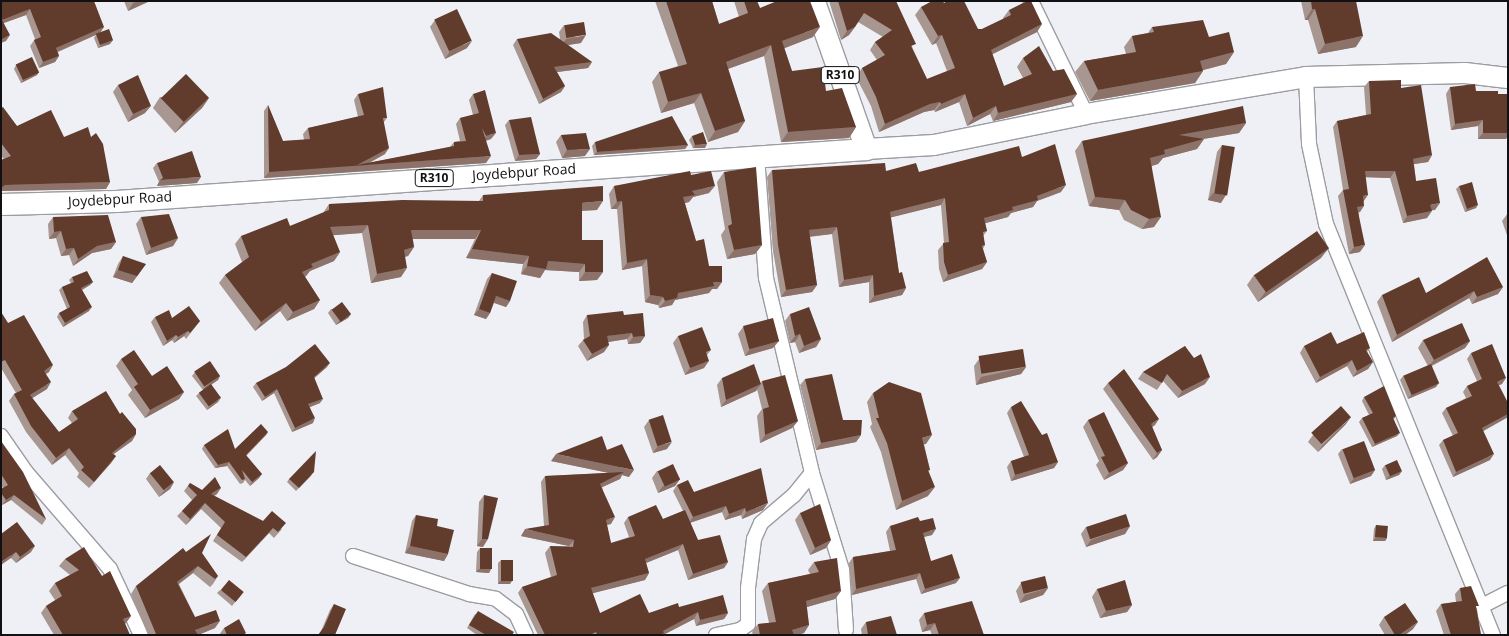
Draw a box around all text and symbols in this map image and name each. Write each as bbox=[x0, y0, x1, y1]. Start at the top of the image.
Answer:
road number: R310 bbox=[820, 66, 860, 84]
street label: Joydebpur Road bbox=[471, 160, 577, 184]
road number: R310 bbox=[414, 168, 454, 188]
street label: Joydebpur Road bbox=[68, 188, 172, 210]

